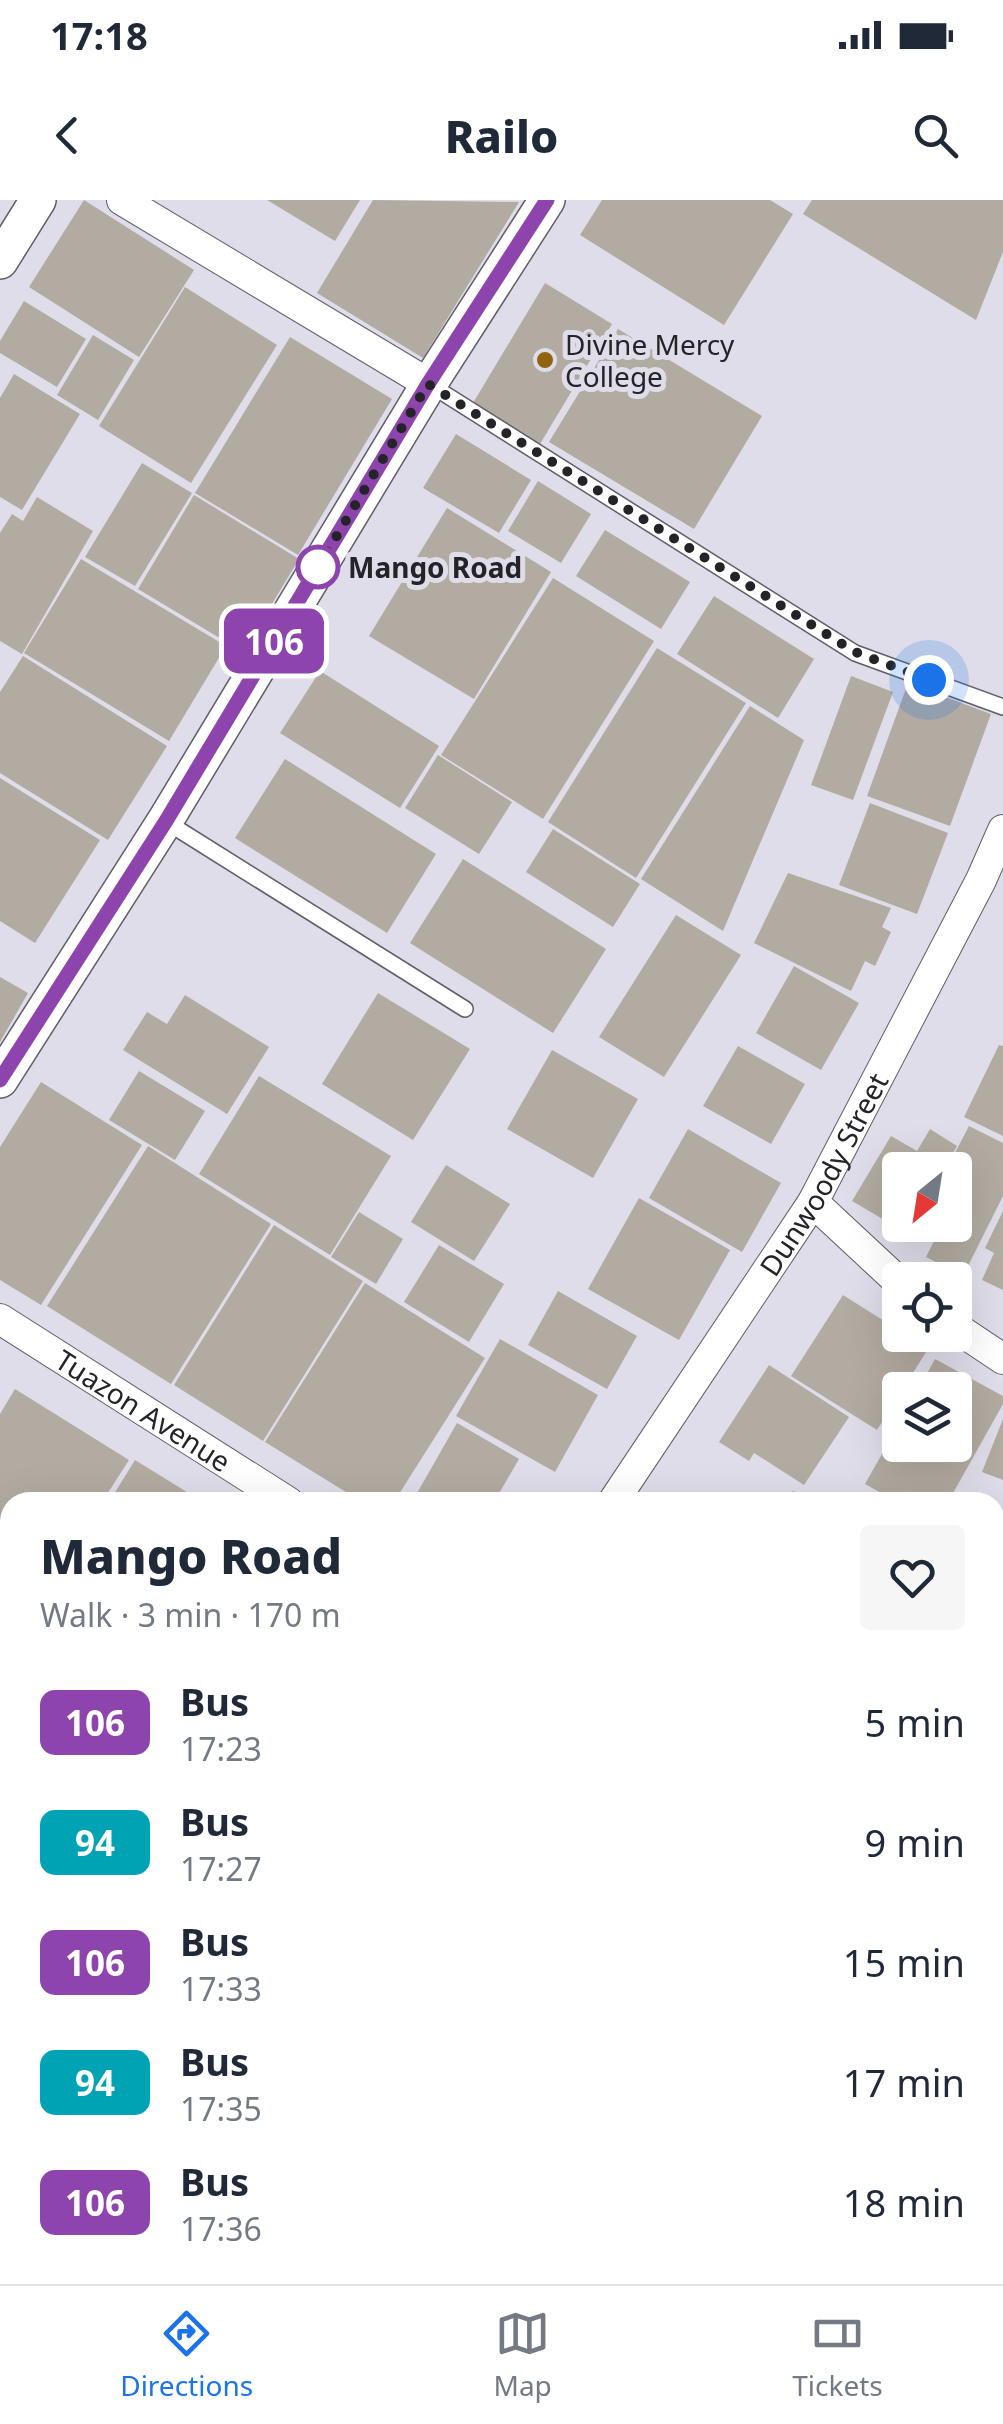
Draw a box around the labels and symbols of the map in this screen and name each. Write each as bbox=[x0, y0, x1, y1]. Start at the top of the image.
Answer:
place label: Divine Mercy College bbox=[565, 325, 735, 395]
marker: Divine Mercy College bbox=[534, 349, 556, 371]
marker: Mango Road bbox=[297, 546, 339, 588]
place label: Mango Road bbox=[348, 548, 522, 586]
line badge: 106 bbox=[216, 608, 332, 674]
your location bbox=[904, 655, 954, 705]
street label: Dunwoody Street bbox=[750, 1066, 896, 1283]
north arrow bbox=[882, 1152, 972, 1242]
street label: Tuazon Avenue bbox=[49, 1340, 238, 1480]

